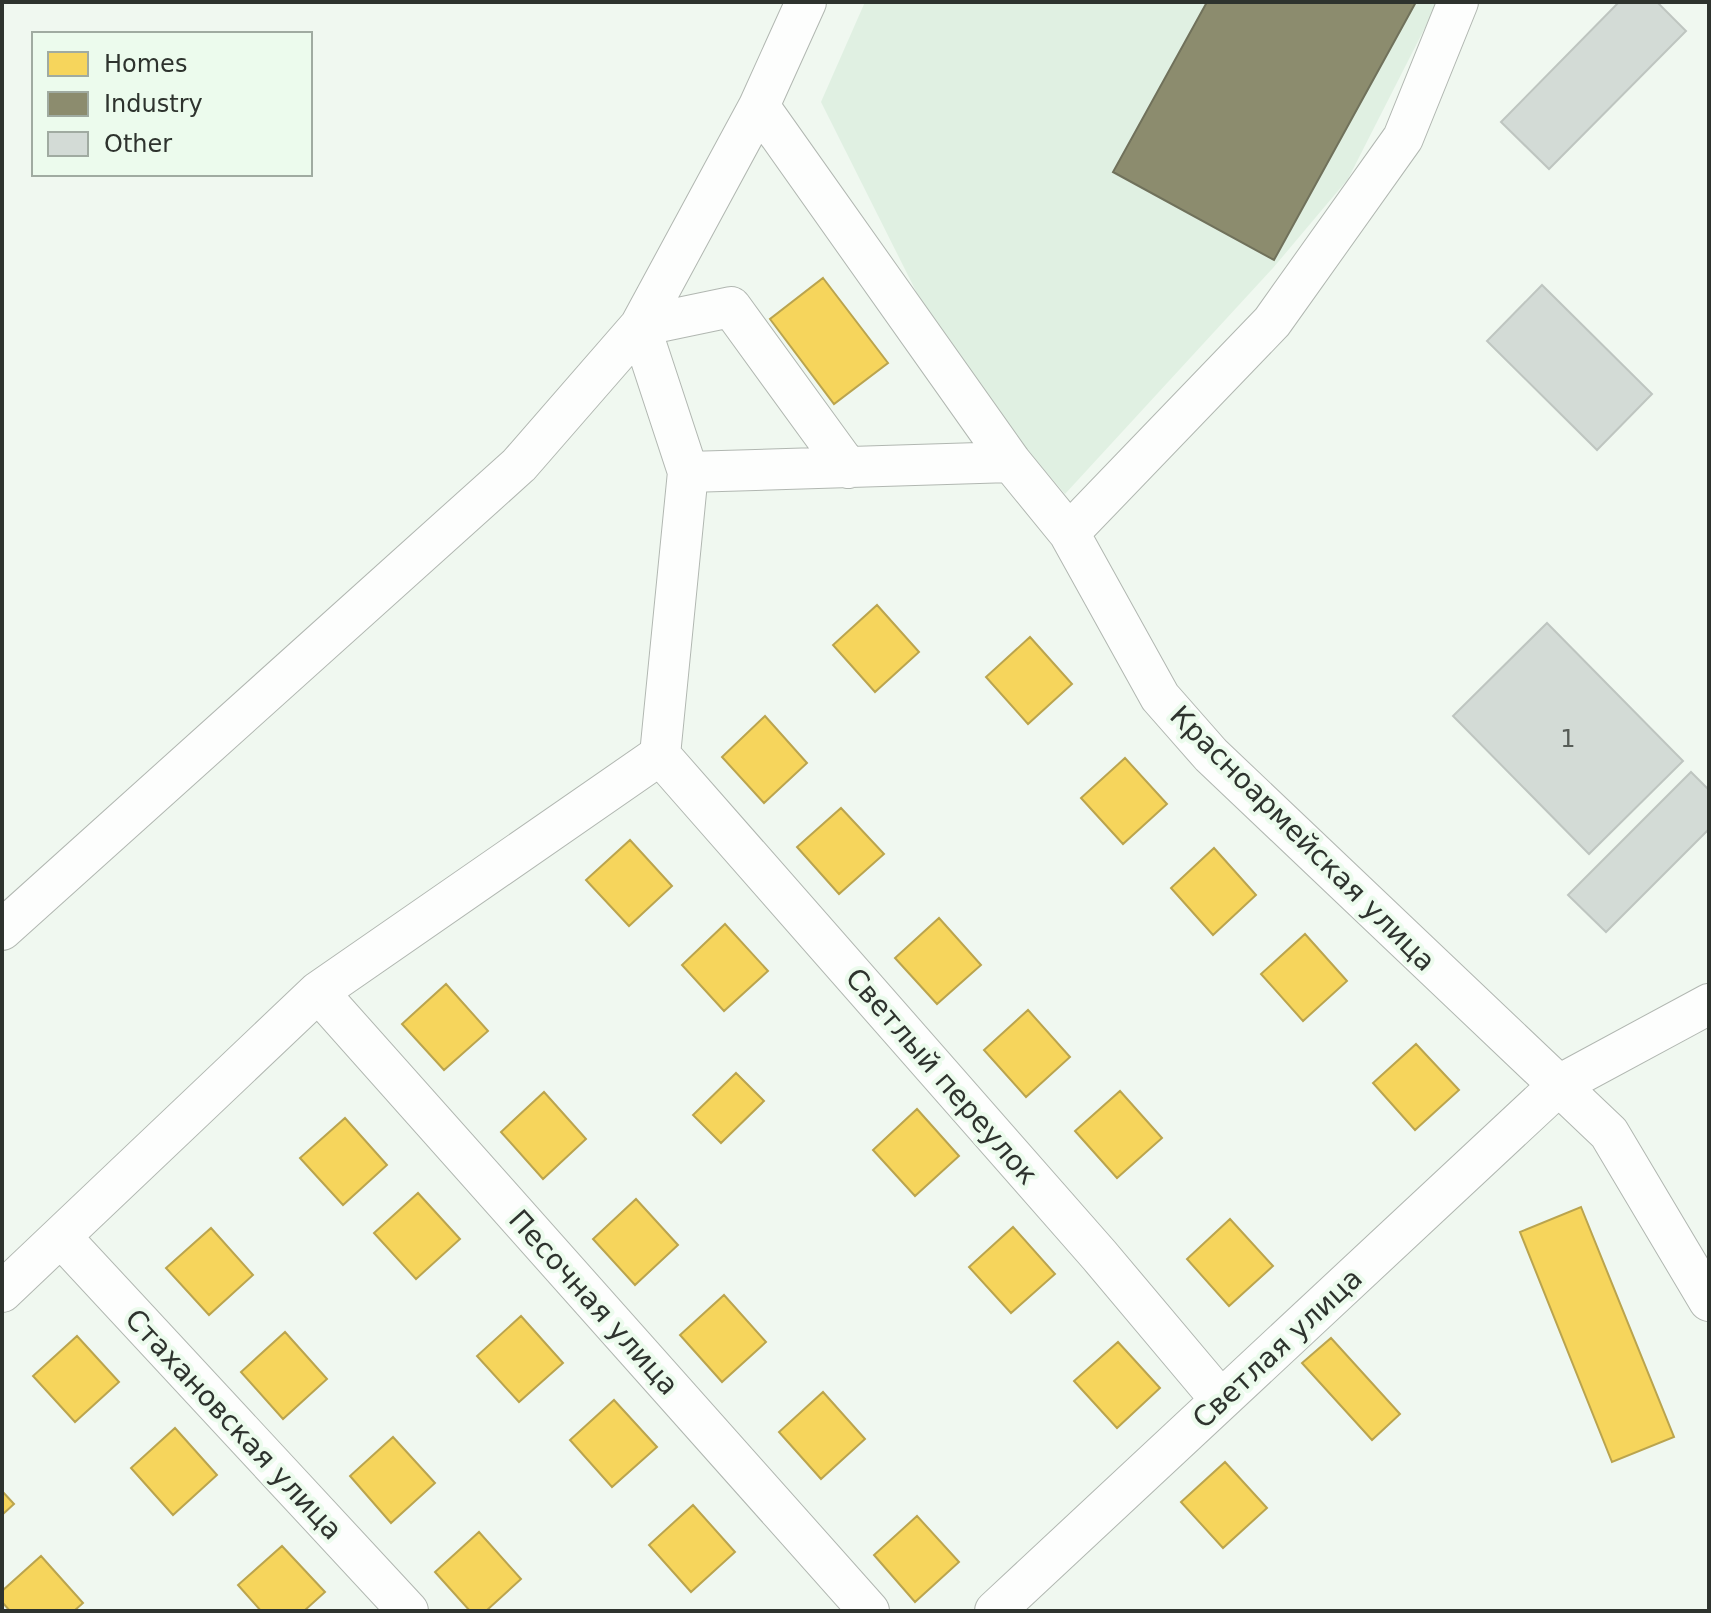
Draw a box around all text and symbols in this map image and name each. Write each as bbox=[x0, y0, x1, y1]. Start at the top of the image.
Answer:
legend bbox=[32, 32, 312, 176]
text: Homes bbox=[104, 50, 187, 78]
text: Industry bbox=[104, 90, 203, 118]
text: Other bbox=[104, 130, 172, 158]
street label: Красноармейская улица bbox=[1163, 699, 1442, 978]
house number: 1 bbox=[1560, 725, 1576, 753]
street label: Светлый переулок bbox=[839, 961, 1045, 1191]
street label: Песочная улица bbox=[502, 1203, 685, 1402]
street label: Светлая улица bbox=[1186, 1262, 1369, 1435]
street label: Стахановская улица bbox=[118, 1302, 349, 1546]

